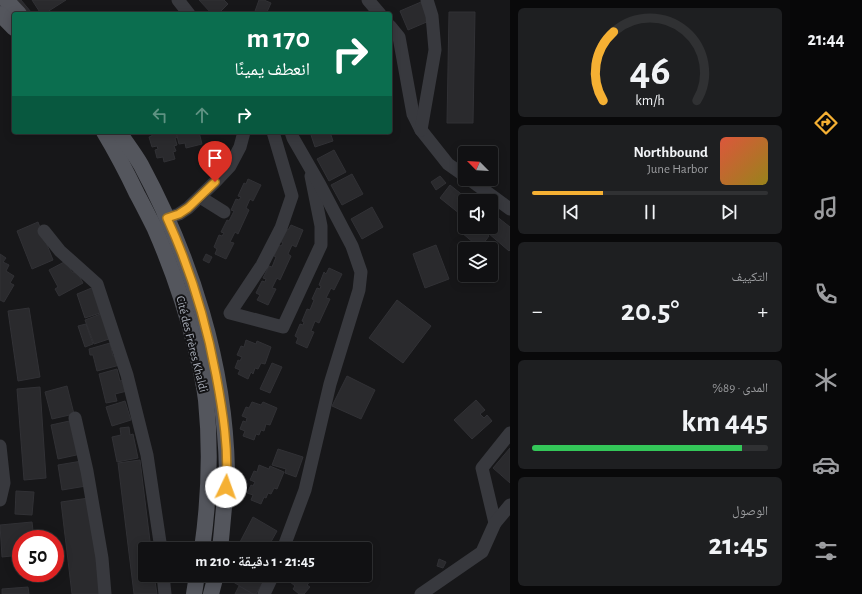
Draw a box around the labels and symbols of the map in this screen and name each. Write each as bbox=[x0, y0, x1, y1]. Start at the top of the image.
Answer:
pin bbox=[198, 141, 232, 182]
north arrow bbox=[458, 146, 498, 186]
street label: Cité des Frères Khaldi bbox=[174, 295, 210, 393]
position arrow bbox=[205, 466, 247, 508]
speed limit sign: 50 bbox=[12, 530, 64, 582]

